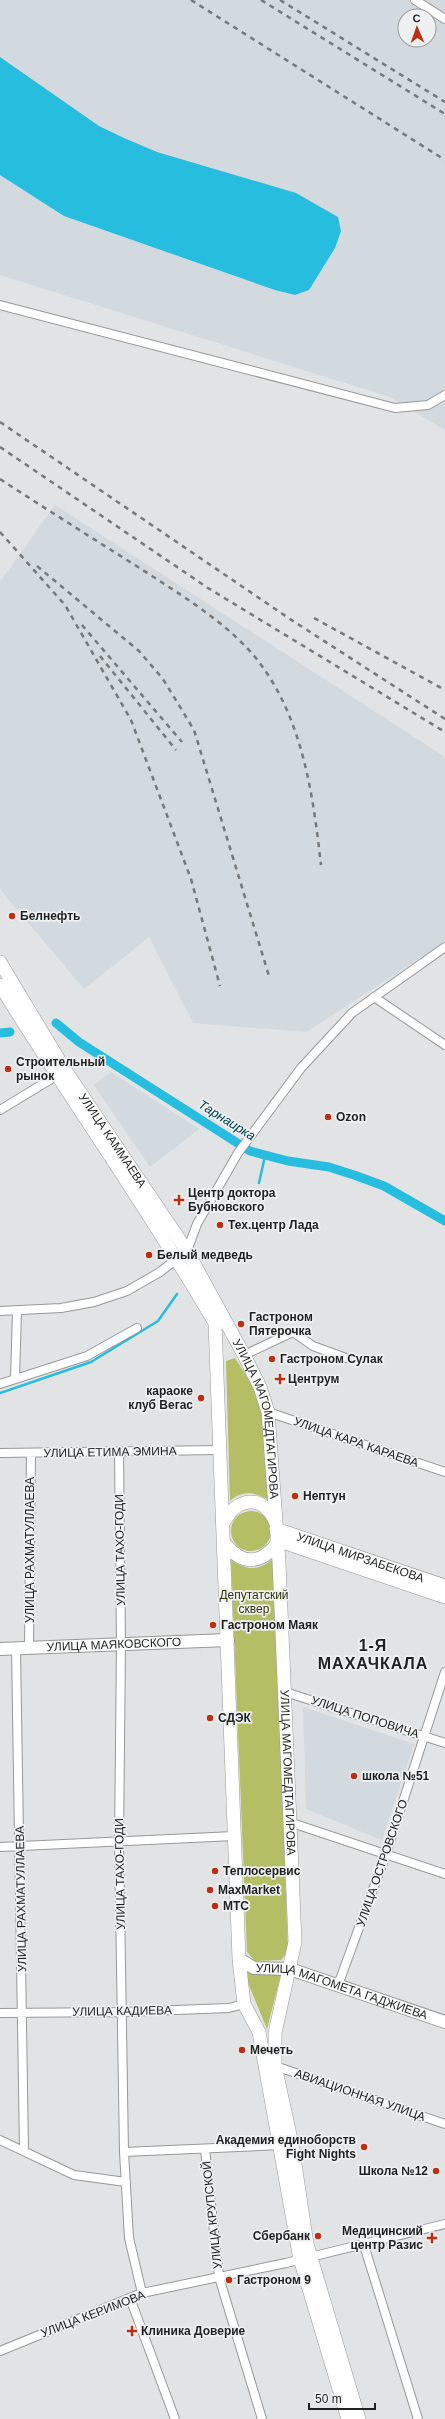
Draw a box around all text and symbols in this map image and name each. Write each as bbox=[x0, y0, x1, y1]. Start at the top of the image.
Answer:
north arrow bbox=[397, 8, 437, 48]
text: С bbox=[412, 12, 421, 24]
place label: Белнефть bbox=[20, 909, 80, 923]
marker: Белнефть bbox=[7, 911, 17, 921]
place label: Строительный рынок bbox=[16, 1055, 105, 1083]
marker: Строительный рынок bbox=[3, 1064, 13, 1074]
street label: УЛИЦА КАММАЕВА bbox=[76, 1091, 149, 1190]
water label: Тарнаирка bbox=[196, 1097, 258, 1143]
place label: Ozon bbox=[336, 1110, 366, 1124]
marker: Ozon bbox=[323, 1112, 333, 1122]
place label: Центр доктора Бубновского bbox=[188, 1186, 276, 1214]
marker: Центр доктора Бубновского bbox=[173, 1194, 185, 1206]
place label: Тех.центр Лада bbox=[228, 1218, 319, 1232]
marker: Тех.центр Лада bbox=[215, 1220, 225, 1230]
place label: Белый медведь bbox=[157, 1248, 253, 1262]
marker: Белый медведь bbox=[144, 1250, 154, 1260]
place label: Гастроном Пятерочка bbox=[249, 1310, 313, 1338]
marker: Гастроном Пятерочка bbox=[236, 1319, 246, 1329]
street label: УЛИЦА МАГОМЕДТАГИРОВА bbox=[230, 1337, 281, 1499]
place label: Гастроном Сулак bbox=[280, 1352, 384, 1366]
marker: Гастроном Сулак bbox=[267, 1354, 277, 1364]
place label: Центрум bbox=[288, 1372, 339, 1386]
marker: Центрум bbox=[275, 1374, 285, 1384]
place label: караоке клуб Вегас bbox=[128, 1384, 193, 1412]
marker: караоке клуб Вегас bbox=[196, 1393, 206, 1403]
street label: УЛИЦА КАРА КАРАЕВА bbox=[292, 1414, 420, 1470]
street label: УЛИЦА ЕТИМА ЭМИНА bbox=[43, 1444, 177, 1460]
street label: УЛИЦА РАХМАТУЛЛАЕВА bbox=[23, 1477, 37, 1623]
place label: Нептун bbox=[303, 1489, 346, 1503]
marker: Нептун bbox=[290, 1491, 300, 1501]
street label: УЛИЦА ТАХО-ГОДИ bbox=[112, 1494, 128, 1606]
street label: УЛИЦА МИРЗАБЕКОВА bbox=[295, 1530, 426, 1585]
park label: Депутатский сквер bbox=[219, 1588, 289, 1616]
place label: Гастроном Маяк bbox=[221, 1618, 319, 1632]
marker: Гастроном Маяк bbox=[208, 1620, 218, 1630]
street label: УЛИЦА МАЯКОВСКОГО bbox=[46, 1635, 181, 1654]
district label: 1-Я МАХАЧКАЛА bbox=[318, 1637, 428, 1672]
street label: УЛИЦА МАГОМЕДТАГИРОВА bbox=[277, 1689, 298, 1856]
street label: УЛИЦА ПОПОВИЧА bbox=[309, 1693, 421, 1741]
place label: СДЭК bbox=[218, 1711, 252, 1725]
marker: СДЭК bbox=[205, 1713, 215, 1723]
place label: школа №51 bbox=[362, 1769, 430, 1783]
marker: школа №51 bbox=[349, 1771, 359, 1781]
street label: УЛИЦА ОСТРОВСКОГО bbox=[354, 1798, 410, 1928]
street label: УЛИЦА ТАХО-ГОДИ bbox=[112, 1818, 128, 1930]
street label: УЛИЦА РАХМАТУЛЛАЕВА bbox=[13, 1826, 29, 1972]
place label: Теплосервис bbox=[223, 1864, 301, 1878]
marker: Теплосервис bbox=[210, 1866, 220, 1876]
place label: MaxMarket bbox=[218, 1883, 280, 1897]
marker: MaxMarket bbox=[205, 1885, 215, 1895]
place label: МТС bbox=[223, 1899, 249, 1913]
marker: МТС bbox=[210, 1901, 220, 1911]
street label: УЛИЦА МАГОМЕТА ГАДЖИЕВА bbox=[256, 1961, 430, 2023]
street label: УЛИЦА КАДИЕВА bbox=[72, 2003, 172, 2019]
place label: Мечеть bbox=[250, 2043, 293, 2057]
marker: Мечеть bbox=[237, 2045, 247, 2055]
street label: АВИАЦИОННАЯ УЛИЦА bbox=[293, 2066, 427, 2124]
place label: Академия единоборств Fight Nights bbox=[216, 2133, 356, 2161]
marker: Академия единоборств Fight Nights bbox=[359, 2142, 369, 2152]
street label: УЛИЦА КРУПСКОЙ bbox=[198, 2160, 225, 2270]
place label: Школа №12 bbox=[359, 2164, 428, 2178]
marker: Школа №12 bbox=[431, 2166, 441, 2176]
place label: Медицинский центр Разис bbox=[342, 2224, 423, 2252]
place label: Сбербанк bbox=[253, 2229, 311, 2243]
marker: Сбербанк bbox=[313, 2231, 323, 2241]
marker: Медицинский центр Разис bbox=[426, 2232, 438, 2244]
place label: Гастроном 9 bbox=[237, 2273, 311, 2287]
marker: Гастроном 9 bbox=[224, 2275, 234, 2285]
street label: УЛИЦА КЕРИМОВА bbox=[39, 2288, 147, 2340]
place label: Клиника Доверие bbox=[141, 2324, 246, 2338]
marker: Клиника Доверие bbox=[126, 2325, 138, 2337]
scale bar bbox=[309, 2385, 375, 2411]
text: 50 m bbox=[315, 2392, 342, 2406]

